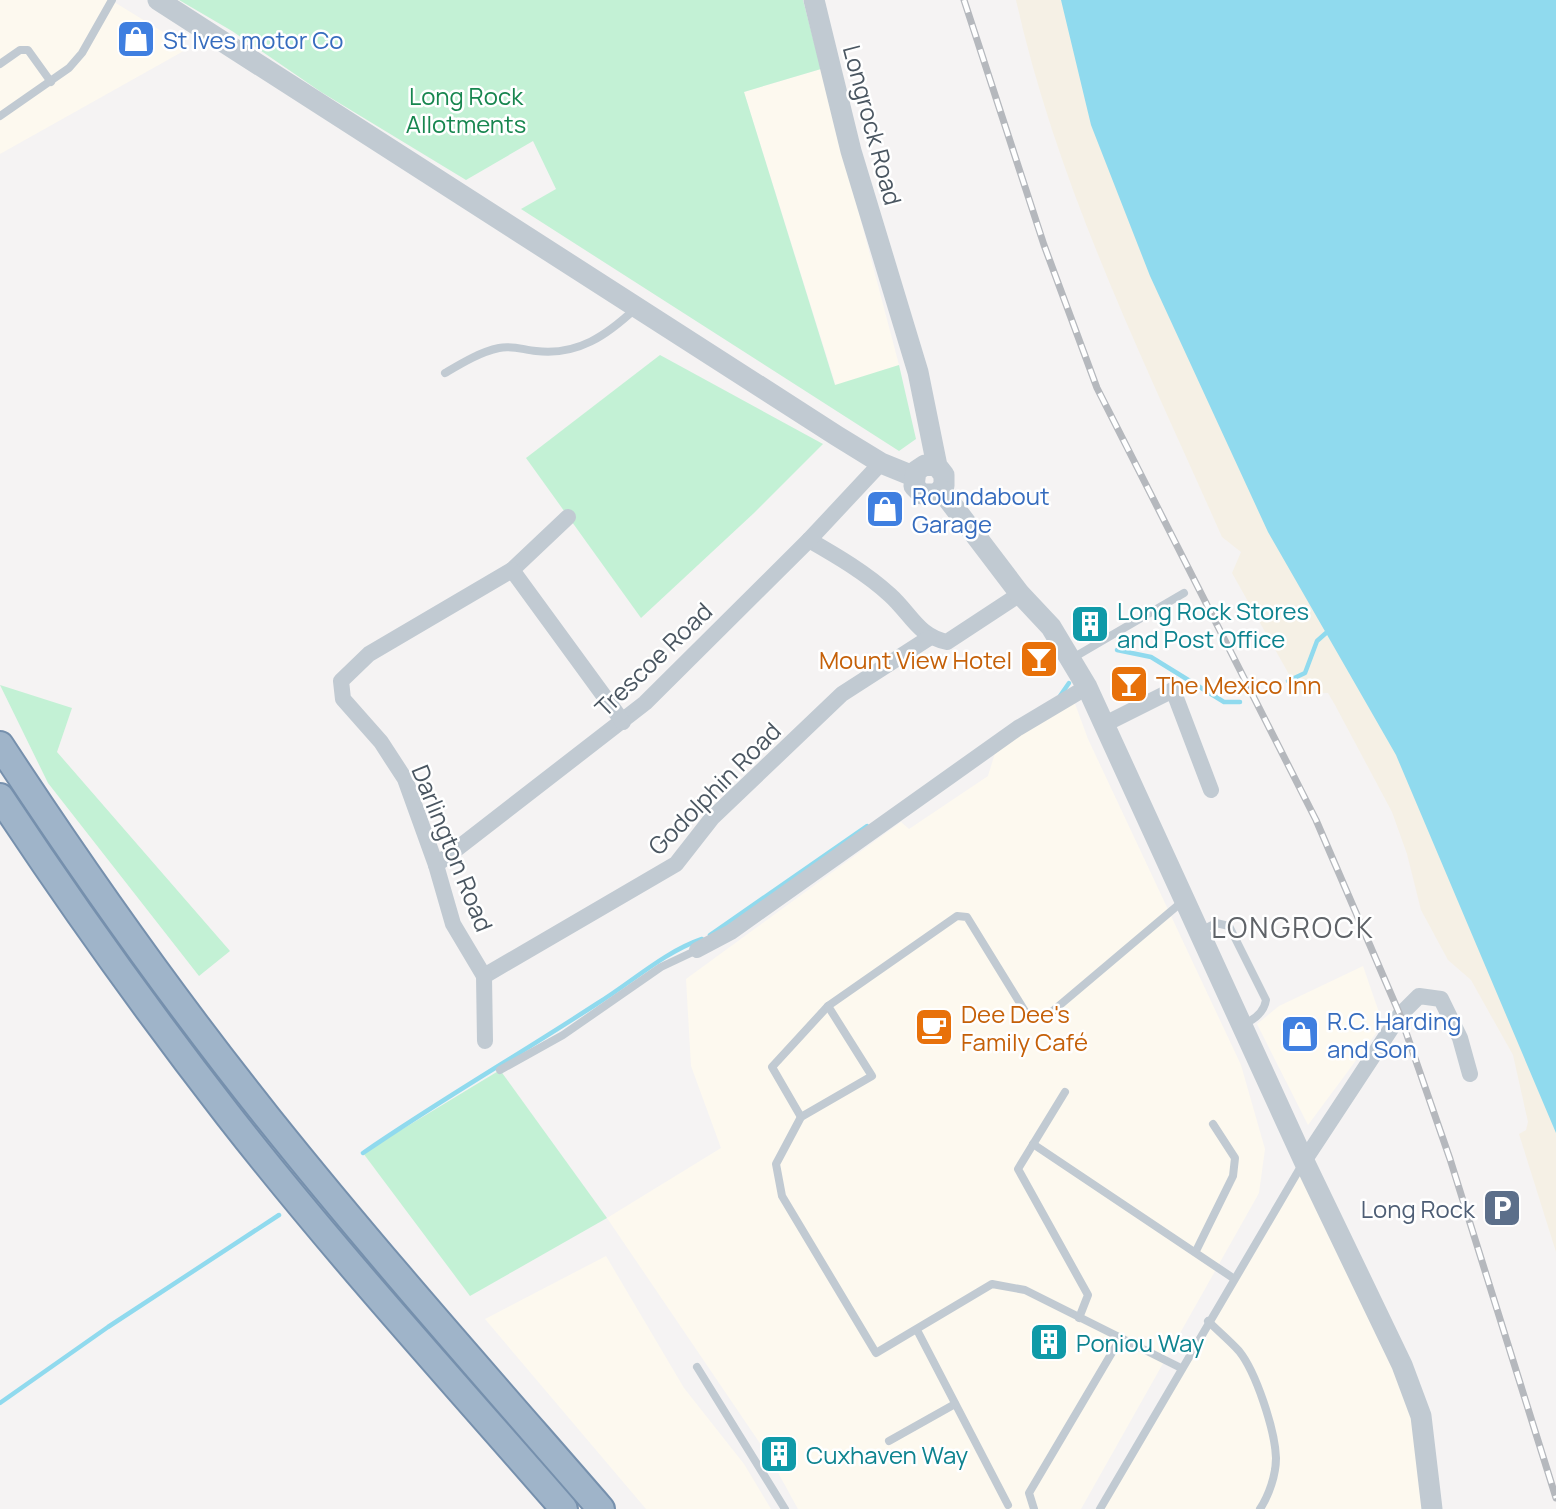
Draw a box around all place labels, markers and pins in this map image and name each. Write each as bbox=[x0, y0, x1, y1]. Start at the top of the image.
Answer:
shop icon: St Ives motor Co bbox=[115, 18, 157, 60]
place label: St Ives motor Co bbox=[163, 23, 344, 56]
place label: Roundabout Garage bbox=[912, 479, 1050, 540]
shop icon: Roundabout Garage bbox=[864, 488, 906, 530]
place label: Long Rock Stores and Post Office bbox=[1117, 594, 1309, 655]
building icon: Long Rock Stores and Post Office bbox=[1069, 603, 1111, 645]
bar icon: Mount View Hotel bbox=[1018, 638, 1060, 680]
place label: Mount View Hotel bbox=[819, 643, 1012, 676]
bar icon: The Mexico Inn bbox=[1108, 663, 1150, 705]
place label: The Mexico Inn bbox=[1156, 668, 1321, 701]
place label: Dee Dee's Family Café bbox=[961, 997, 1088, 1058]
place label: R.C. Harding and Son bbox=[1327, 1004, 1462, 1065]
cafe icon: Dee Dee's Family Café bbox=[913, 1006, 955, 1048]
shop icon: R.C. Harding and Son bbox=[1279, 1013, 1321, 1055]
parking icon: Long Rock bbox=[1481, 1187, 1523, 1229]
place label: Long Rock bbox=[1361, 1192, 1476, 1225]
building icon: Poniou Way bbox=[1028, 1321, 1070, 1363]
place label: Poniou Way bbox=[1076, 1326, 1205, 1359]
building icon: Cuxhaven Way bbox=[758, 1433, 800, 1475]
place label: Cuxhaven Way bbox=[806, 1438, 969, 1471]

